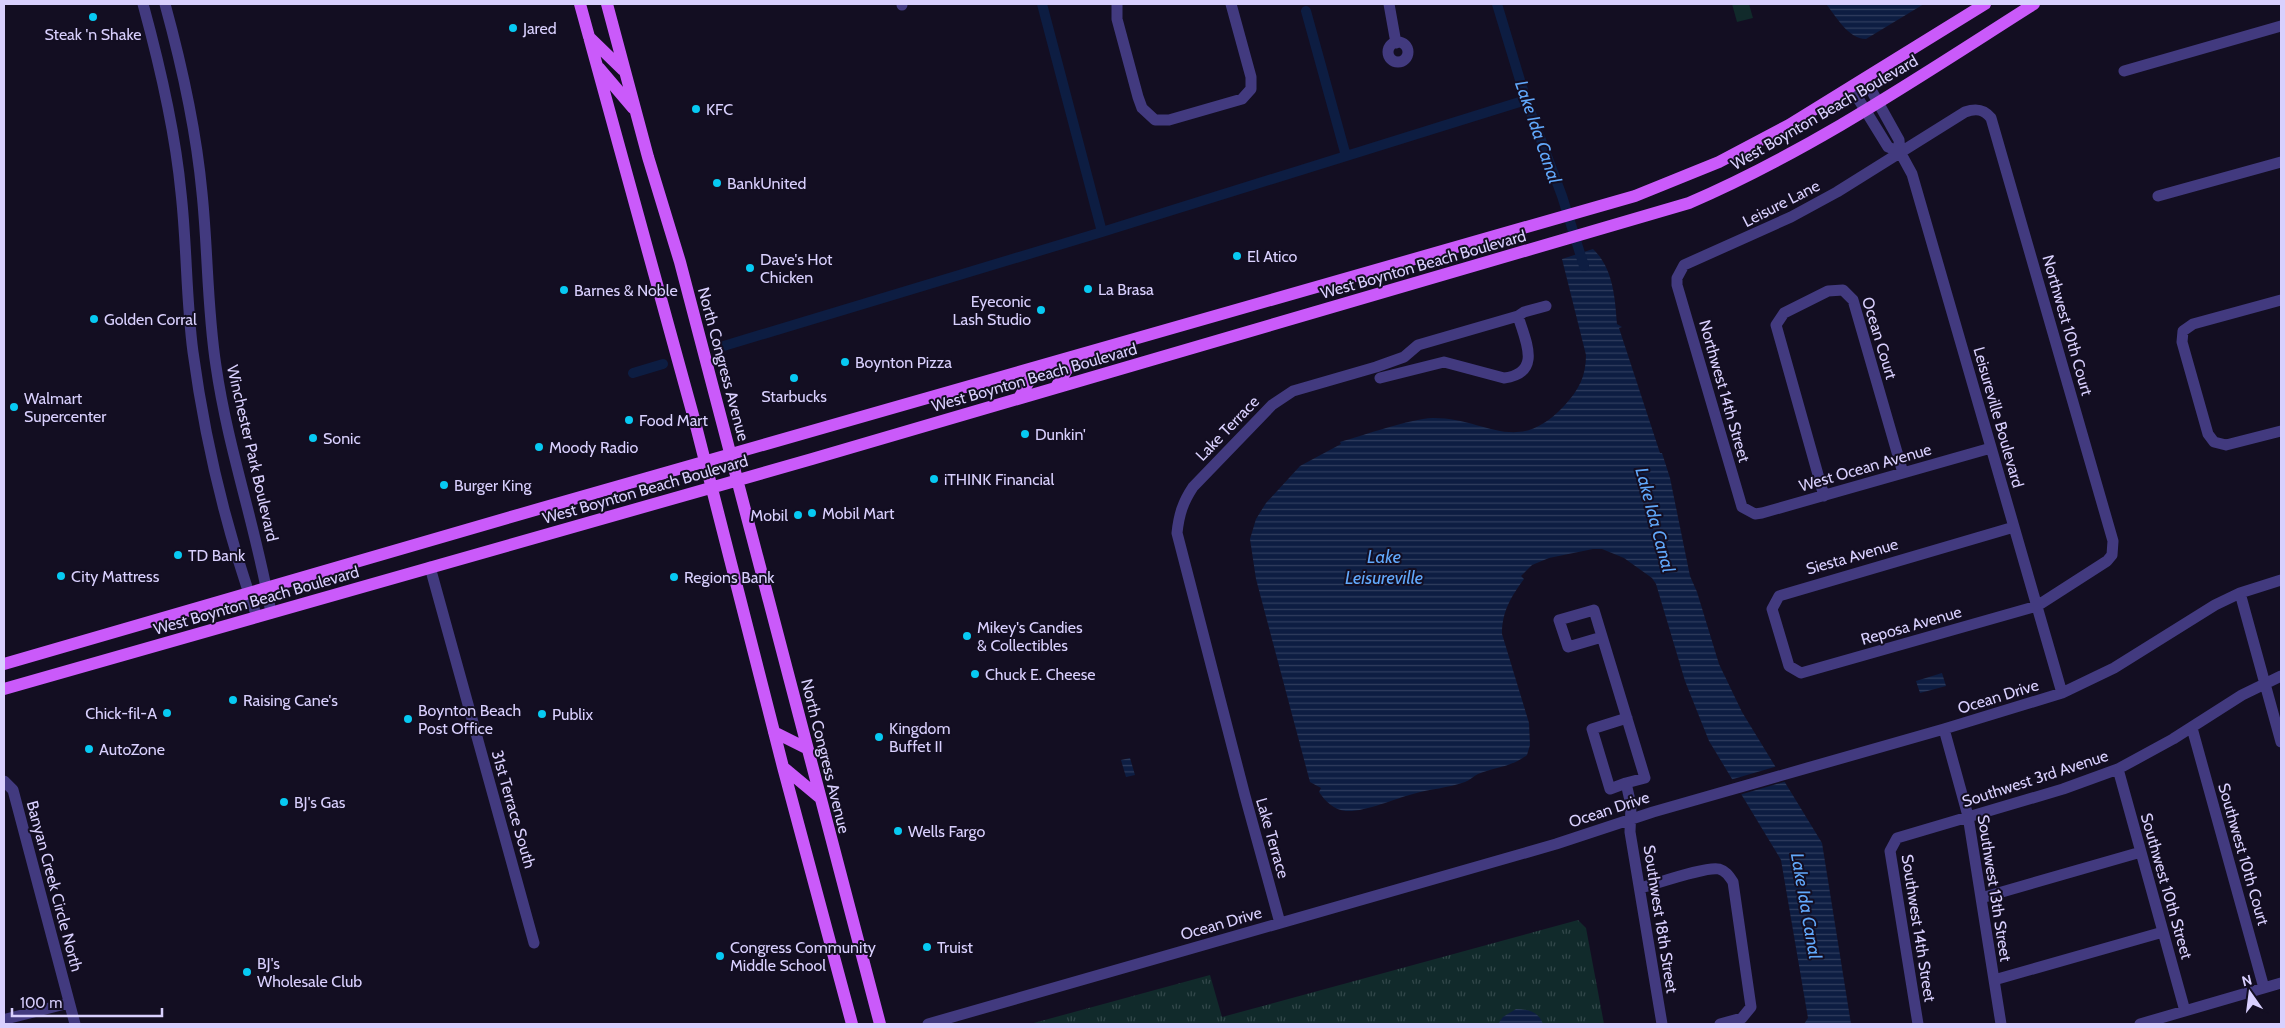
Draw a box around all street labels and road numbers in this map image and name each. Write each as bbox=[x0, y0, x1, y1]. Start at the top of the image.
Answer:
street label: West Boynton Beach Boulevard bbox=[1727, 51, 1921, 174]
street label: Leisure Lane bbox=[1740, 176, 1823, 231]
street label: West Boynton Beach Boulevard bbox=[1318, 226, 1528, 303]
street label: Northwest 10th Court bbox=[2038, 253, 2097, 398]
street label: North Congress Avenue bbox=[694, 285, 753, 443]
street label: Ocean Court bbox=[1858, 295, 1901, 382]
street label: Northwest 14th Street bbox=[1695, 318, 1754, 465]
street label: West Boynton Beach Boulevard bbox=[929, 339, 1139, 416]
street label: Leisureville Boulevard bbox=[1969, 344, 2028, 490]
street label: Winchester Park Boulevard bbox=[223, 363, 282, 543]
street label: Lake Terrace bbox=[1192, 392, 1263, 465]
street label: West Ocean Avenue bbox=[1797, 439, 1934, 495]
street label: West Boynton Beach Boulevard bbox=[540, 451, 750, 528]
street label: Siesta Avenue bbox=[1804, 534, 1900, 579]
street label: West Boynton Beach Boulevard bbox=[151, 562, 361, 639]
street label: Reposa Avenue bbox=[1859, 602, 1964, 649]
street label: Ocean Drive bbox=[1955, 675, 2041, 718]
street label: North Congress Avenue bbox=[797, 677, 854, 835]
street label: Southwest 3rd Avenue bbox=[1960, 746, 2111, 811]
street label: 31st Terrace South bbox=[488, 748, 539, 870]
street label: Southwest 10th Court bbox=[2214, 781, 2273, 928]
street label: Ocean Drive bbox=[1566, 788, 1652, 831]
street label: Lake Terrace bbox=[1252, 796, 1293, 881]
street label: Banyan Creek Circle North bbox=[23, 799, 86, 974]
street label: Southwest 10th Street bbox=[2137, 811, 2197, 962]
street label: Southwest 13th Street bbox=[1974, 813, 2016, 963]
street label: Southwest 18th Street bbox=[1639, 844, 1682, 995]
street label: Southwest 14th Street bbox=[1897, 853, 1940, 1004]
street label: Ocean Drive bbox=[1178, 903, 1264, 944]

